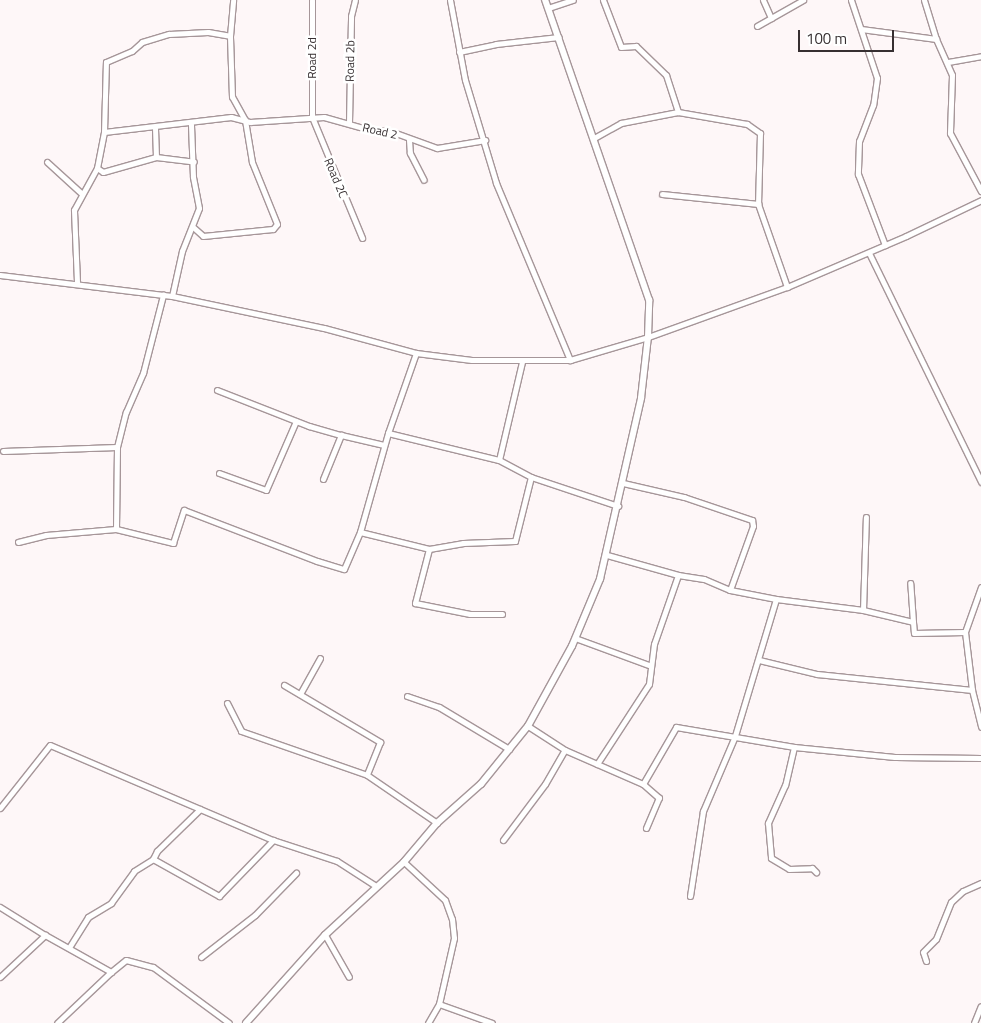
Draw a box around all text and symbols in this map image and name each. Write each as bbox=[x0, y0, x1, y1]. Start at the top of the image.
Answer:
scale bar bbox=[801, 20, 897, 52]
text: 100 m bbox=[806, 27, 847, 50]
street label: Road 2d bbox=[305, 37, 319, 79]
street label: Road 2b bbox=[342, 40, 358, 82]
street label: Road 2 bbox=[361, 120, 399, 142]
street label: Road 2C bbox=[321, 156, 351, 200]

